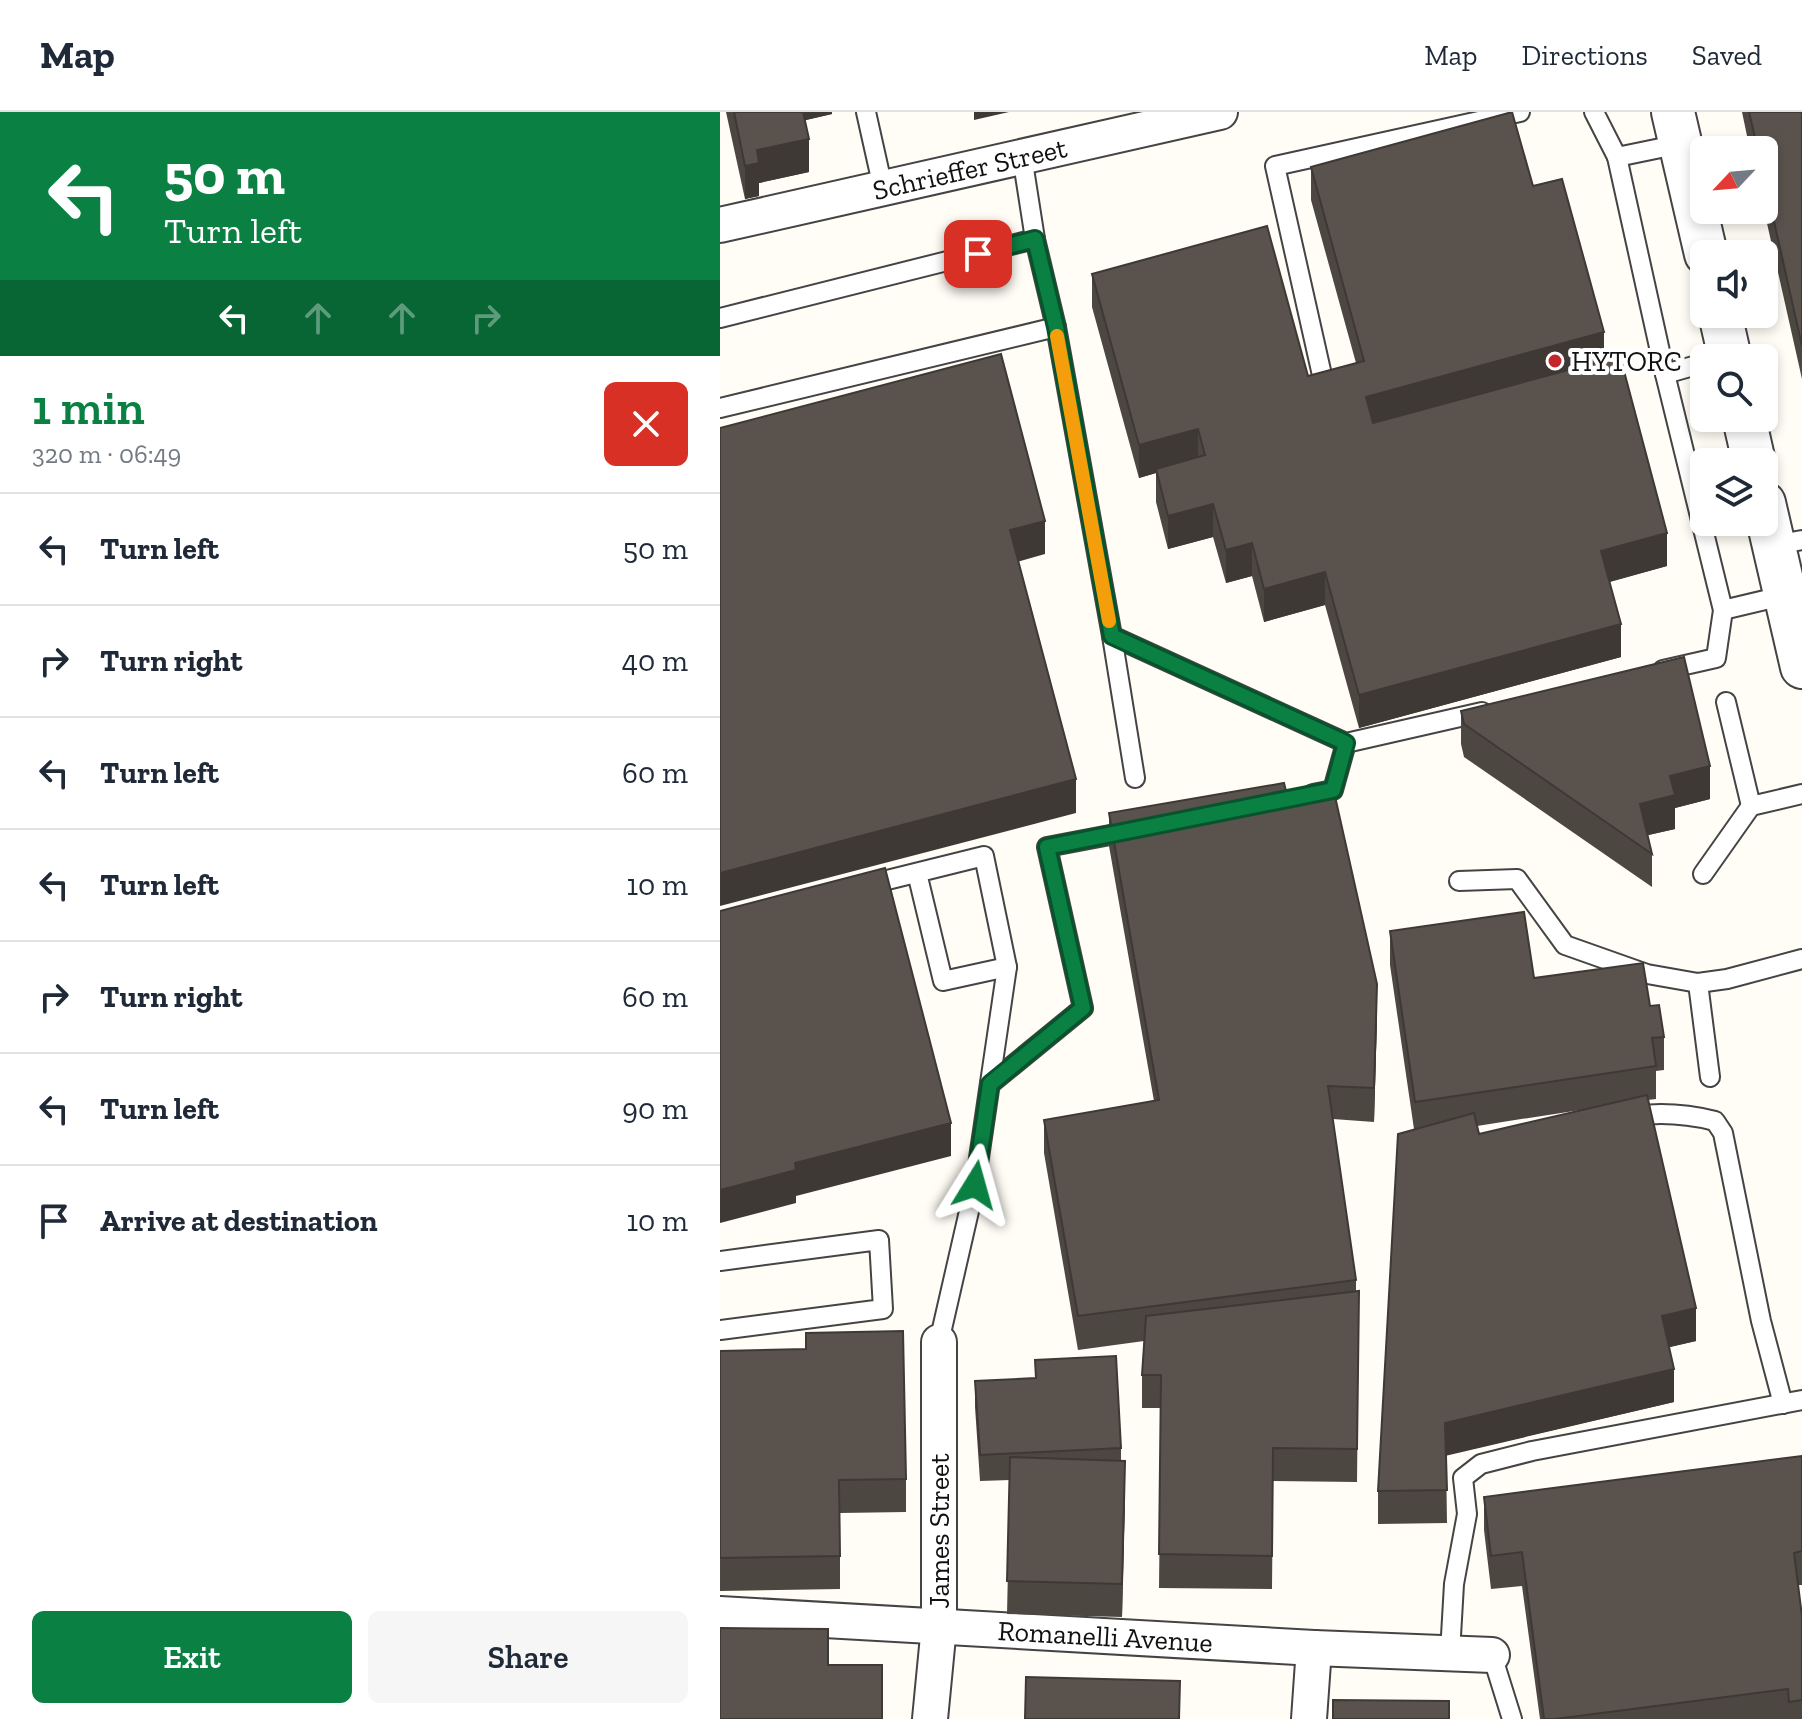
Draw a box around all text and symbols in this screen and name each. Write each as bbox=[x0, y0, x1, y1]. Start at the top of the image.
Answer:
text: Map bbox=[40, 32, 115, 78]
text: Map bbox=[1424, 39, 1477, 72]
text: Directions bbox=[1521, 39, 1648, 72]
text: Saved bbox=[1692, 39, 1762, 72]
street label: Schrieffer Street bbox=[869, 131, 1071, 206]
north arrow bbox=[1690, 136, 1778, 224]
map controls bbox=[1690, 136, 1778, 536]
text: 50 m bbox=[164, 141, 285, 208]
icon: left bbox=[32, 144, 136, 248]
text: Turn left bbox=[164, 209, 302, 252]
pin bbox=[944, 220, 1012, 288]
icon: arrive bbox=[956, 232, 1000, 276]
button: sound bbox=[1690, 240, 1778, 328]
icon: left bbox=[212, 296, 256, 340]
icon: ahead bbox=[296, 296, 340, 340]
icon: ahead bbox=[380, 296, 424, 340]
icon: right bbox=[464, 296, 508, 340]
button: search bbox=[1690, 344, 1778, 432]
place label: HYTORC bbox=[1571, 345, 1682, 378]
marker: HYTORC bbox=[1546, 352, 1564, 370]
text: 1 min bbox=[32, 379, 145, 436]
button: close bbox=[604, 382, 688, 466]
text: 320 m · 06:49 bbox=[32, 438, 181, 470]
button: layers bbox=[1690, 448, 1778, 536]
icon: left bbox=[32, 527, 76, 571]
text: Turn left bbox=[100, 531, 219, 567]
text: 50 m bbox=[623, 531, 688, 567]
icon: right bbox=[32, 639, 76, 683]
text: Turn right bbox=[100, 643, 242, 679]
text: 40 m bbox=[622, 643, 688, 679]
icon: left bbox=[32, 751, 76, 795]
text: Turn left bbox=[100, 755, 219, 791]
text: 60 m bbox=[622, 755, 688, 791]
icon: left bbox=[32, 863, 76, 907]
text: Turn left bbox=[100, 867, 219, 903]
text: 10 m bbox=[626, 867, 688, 903]
icon: right bbox=[32, 975, 76, 1019]
text: Turn right bbox=[100, 979, 242, 1015]
text: 60 m bbox=[622, 979, 688, 1015]
icon: left bbox=[32, 1087, 76, 1131]
text: Turn left bbox=[100, 1091, 219, 1127]
text: 90 m bbox=[622, 1091, 688, 1127]
position arrow bbox=[933, 1143, 1017, 1227]
icon: arrive bbox=[32, 1199, 76, 1243]
text: Arrive at destination bbox=[100, 1203, 377, 1239]
text: 10 m bbox=[626, 1203, 688, 1239]
street label: James Street bbox=[923, 1453, 956, 1609]
button: Exit bbox=[32, 1611, 352, 1703]
button: Share bbox=[368, 1611, 688, 1703]
street label: Romanelli Avenue bbox=[997, 1613, 1214, 1659]

